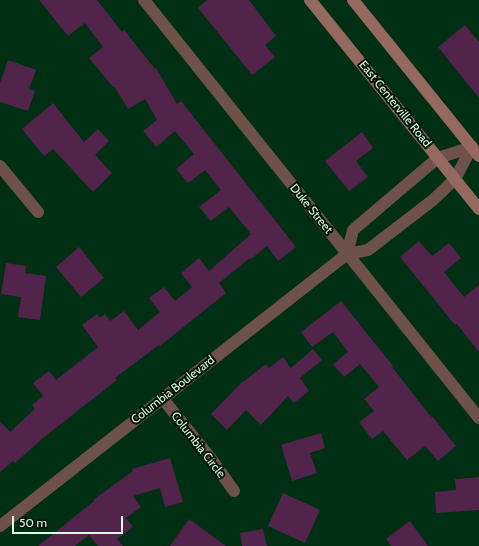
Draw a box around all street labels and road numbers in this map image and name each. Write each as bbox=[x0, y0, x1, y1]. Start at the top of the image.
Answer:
street label: East Centerville Road bbox=[356, 58, 434, 150]
street label: Duke Street bbox=[287, 181, 335, 237]
street label: Columbia Boulevard bbox=[128, 353, 218, 427]
street label: Columbia Circle bbox=[168, 409, 228, 481]

